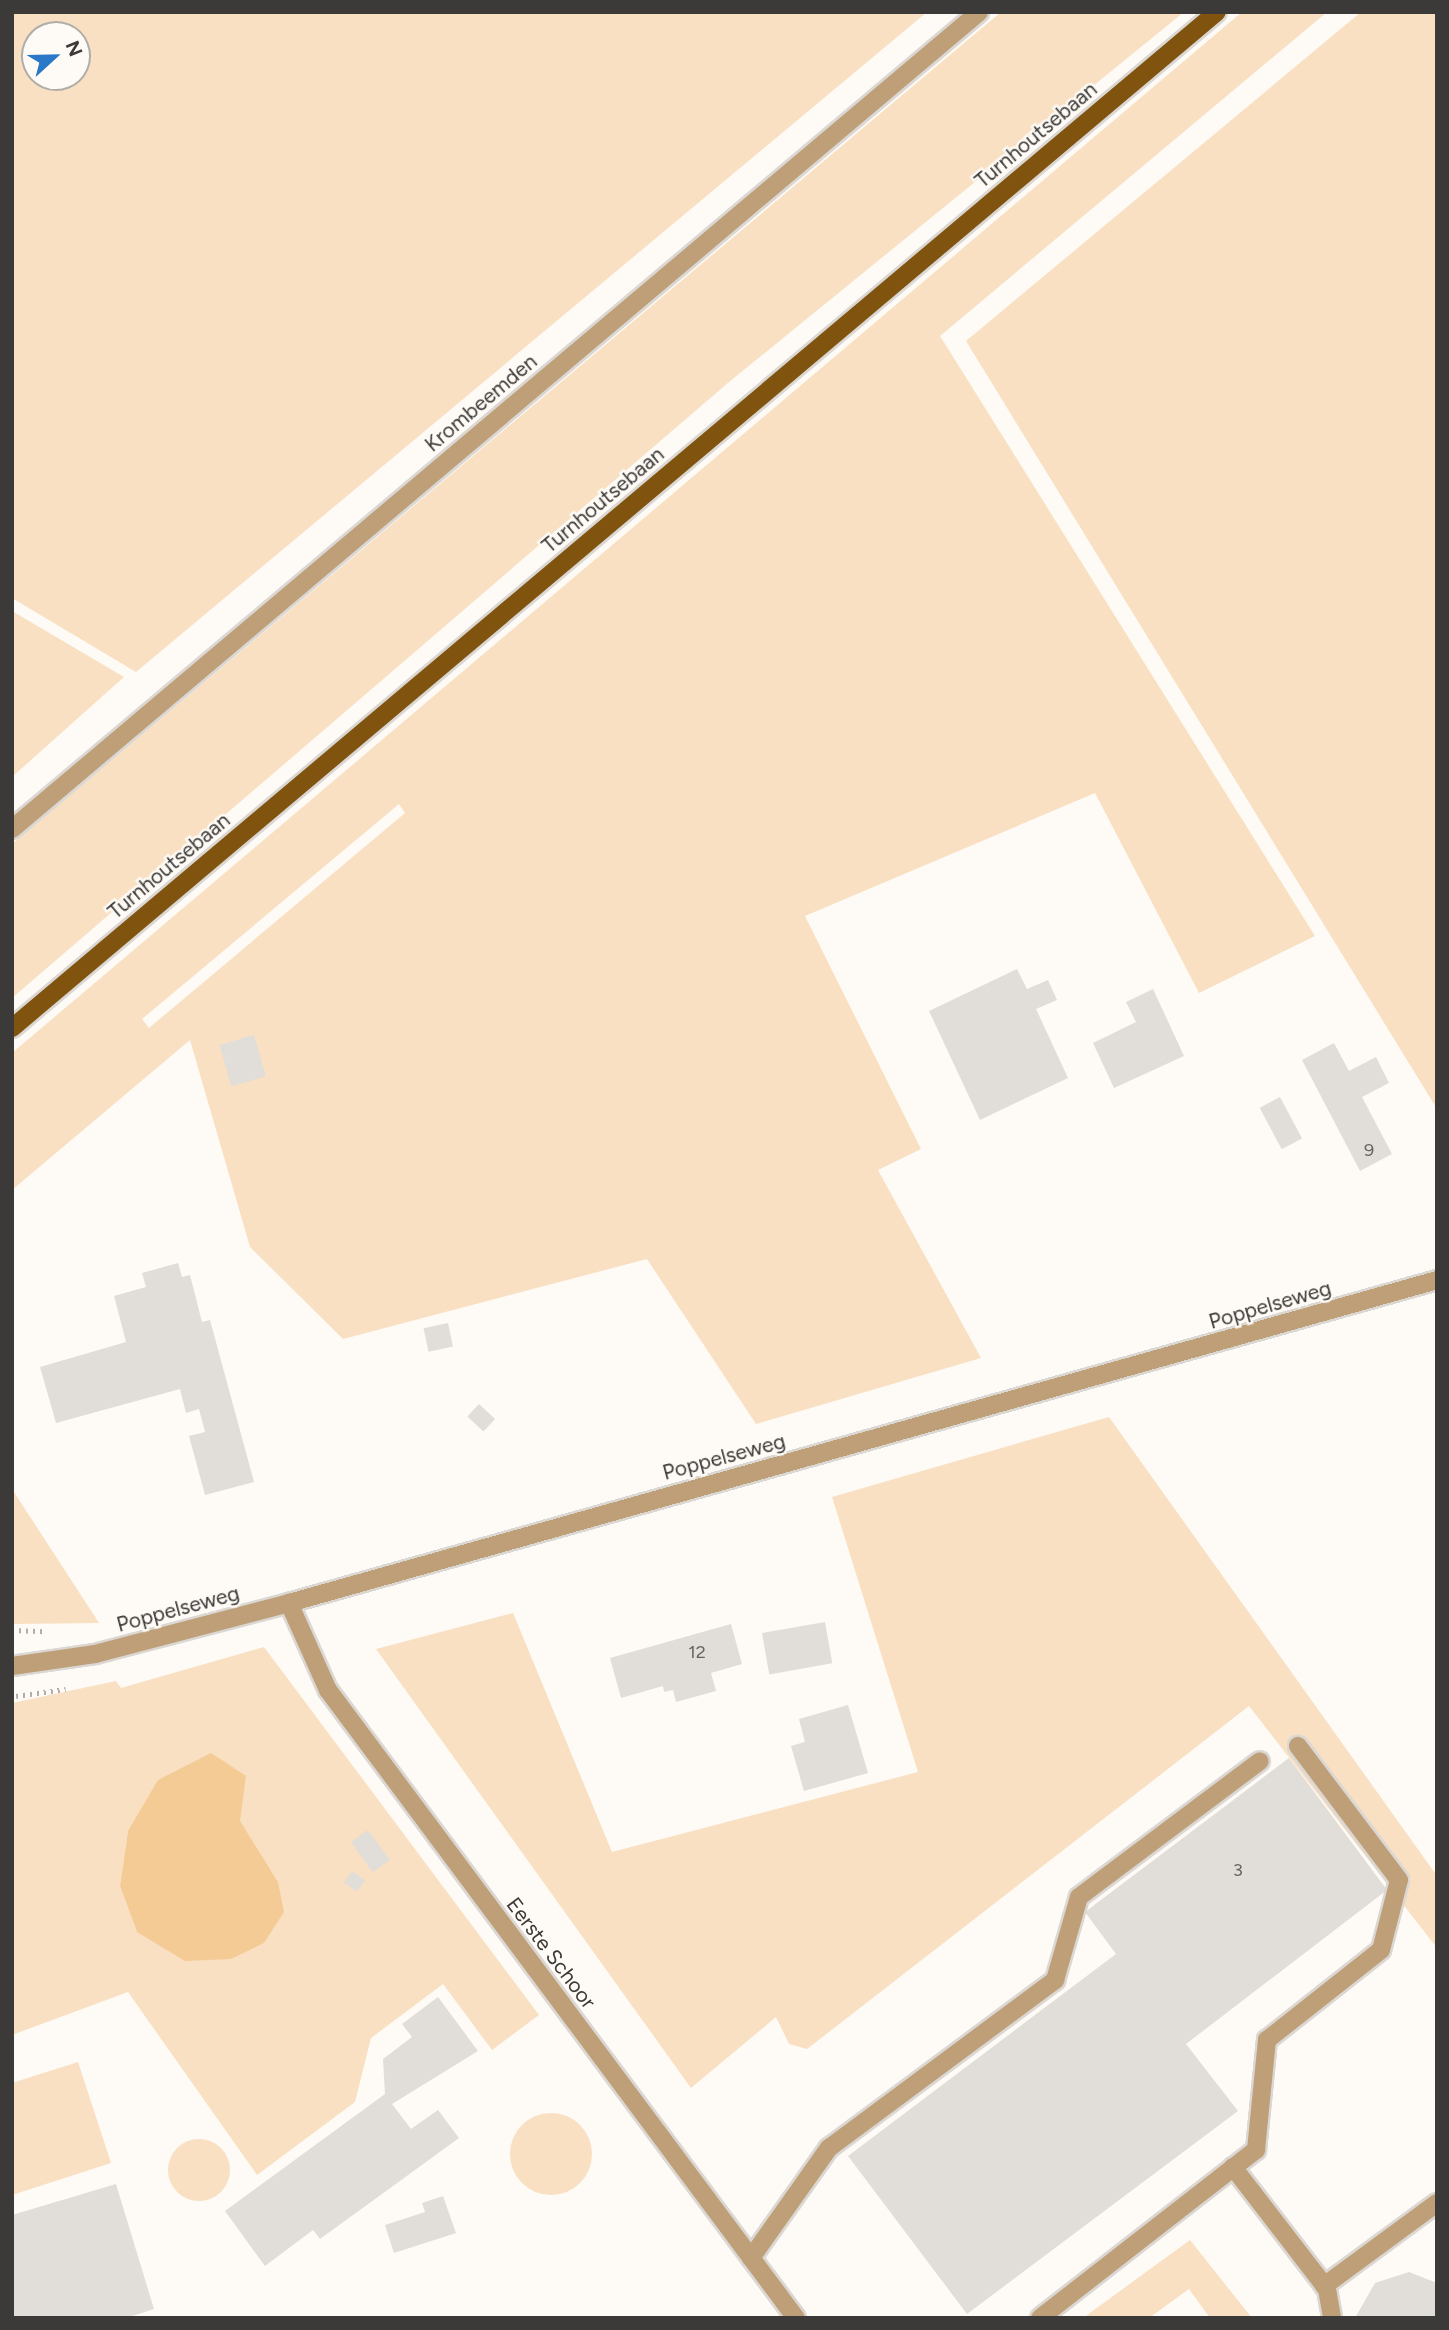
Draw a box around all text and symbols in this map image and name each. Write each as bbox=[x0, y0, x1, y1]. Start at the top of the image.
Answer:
north arrow bbox=[21, 21, 91, 91]
text: N bbox=[61, 38, 87, 60]
street label: Turnhoutsebaan bbox=[970, 77, 1102, 193]
street label: Krombeemden bbox=[420, 349, 542, 457]
street label: Turnhoutsebaan bbox=[537, 442, 669, 558]
street label: Turnhoutsebaan bbox=[103, 808, 235, 924]
house number: 9 bbox=[1364, 1139, 1374, 1161]
street label: Poppelseweg bbox=[1206, 1276, 1334, 1334]
street label: Poppelseweg bbox=[660, 1429, 788, 1485]
street label: Poppelseweg bbox=[114, 1581, 242, 1637]
house number: 12 bbox=[688, 1641, 706, 1663]
house number: 3 bbox=[1233, 1859, 1243, 1881]
street label: Eerste Schoor bbox=[501, 1892, 601, 2014]

